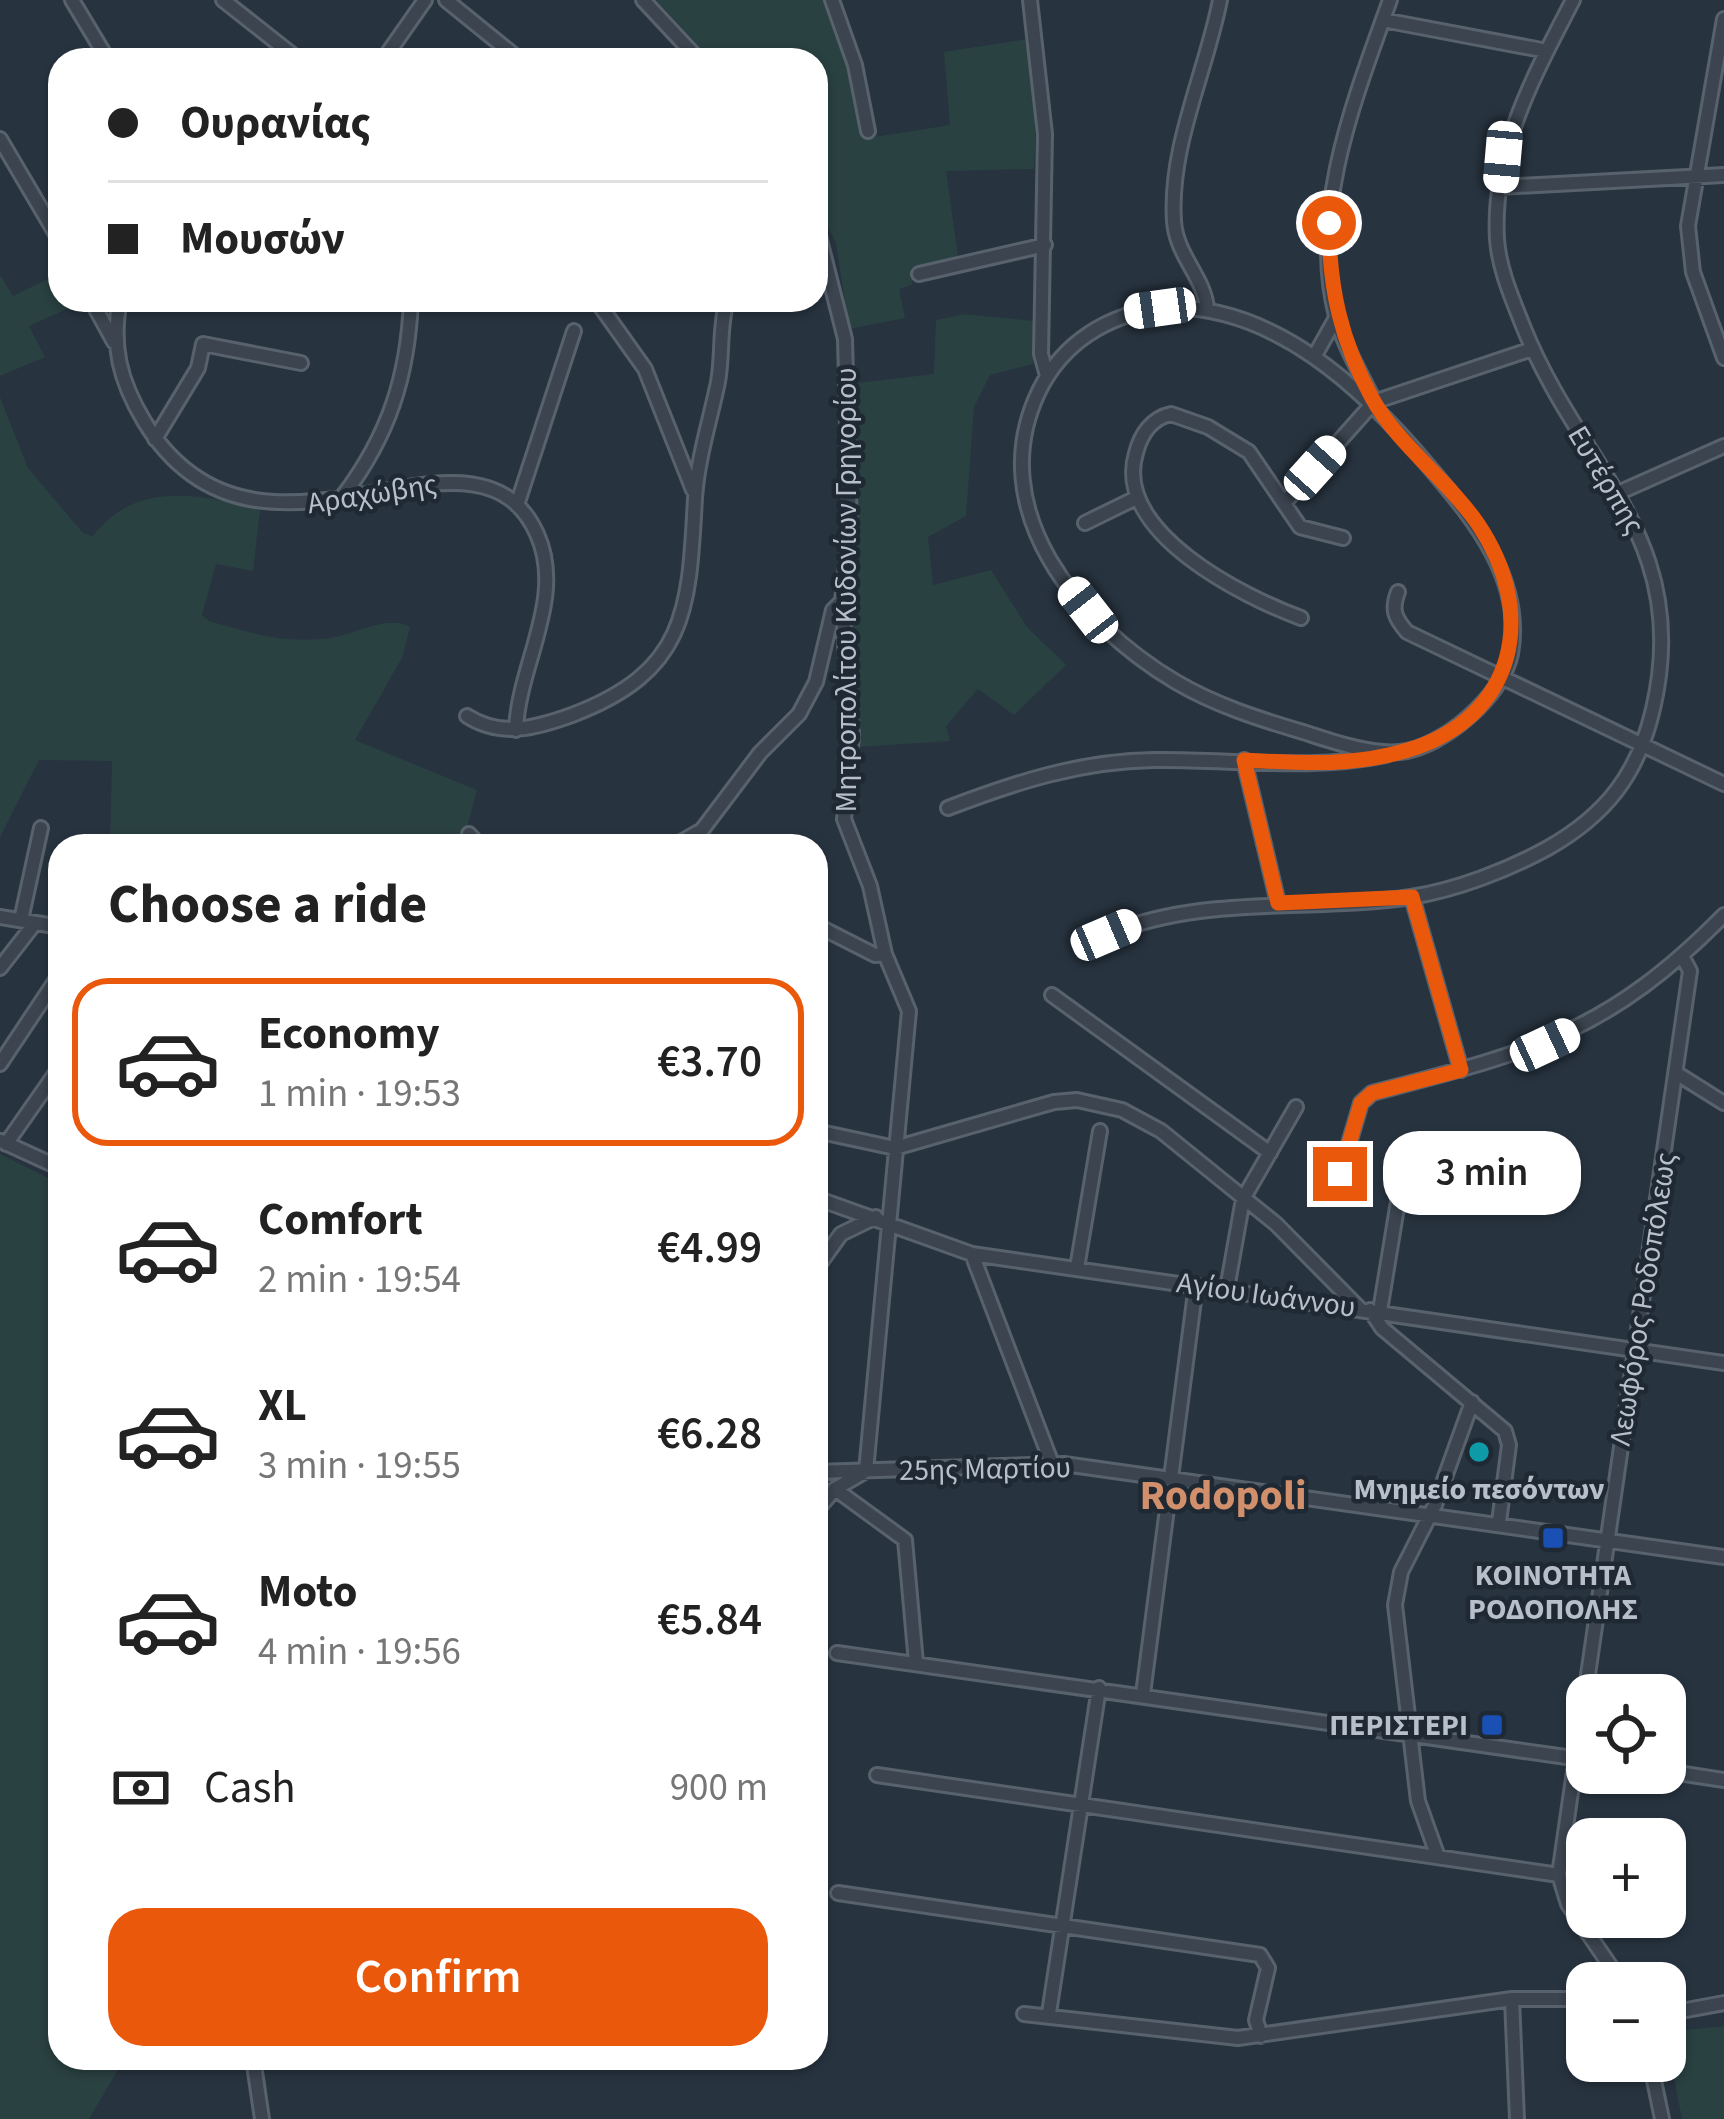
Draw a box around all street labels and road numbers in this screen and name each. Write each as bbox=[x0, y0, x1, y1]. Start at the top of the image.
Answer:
street label: Μητροπολίτου Κυδονίων Γρηγορίου bbox=[825, 367, 868, 813]
street label: Ευτέρπης bbox=[1557, 418, 1655, 543]
street label: Αραχώβης bbox=[304, 463, 440, 525]
street label: Λεωφόρος Ροδοπόλεως bbox=[1599, 1149, 1687, 1449]
street label: Αγίου Ιωάννου bbox=[1174, 1261, 1358, 1329]
street label: 25ης Μαρτίου bbox=[899, 1446, 1071, 1492]

